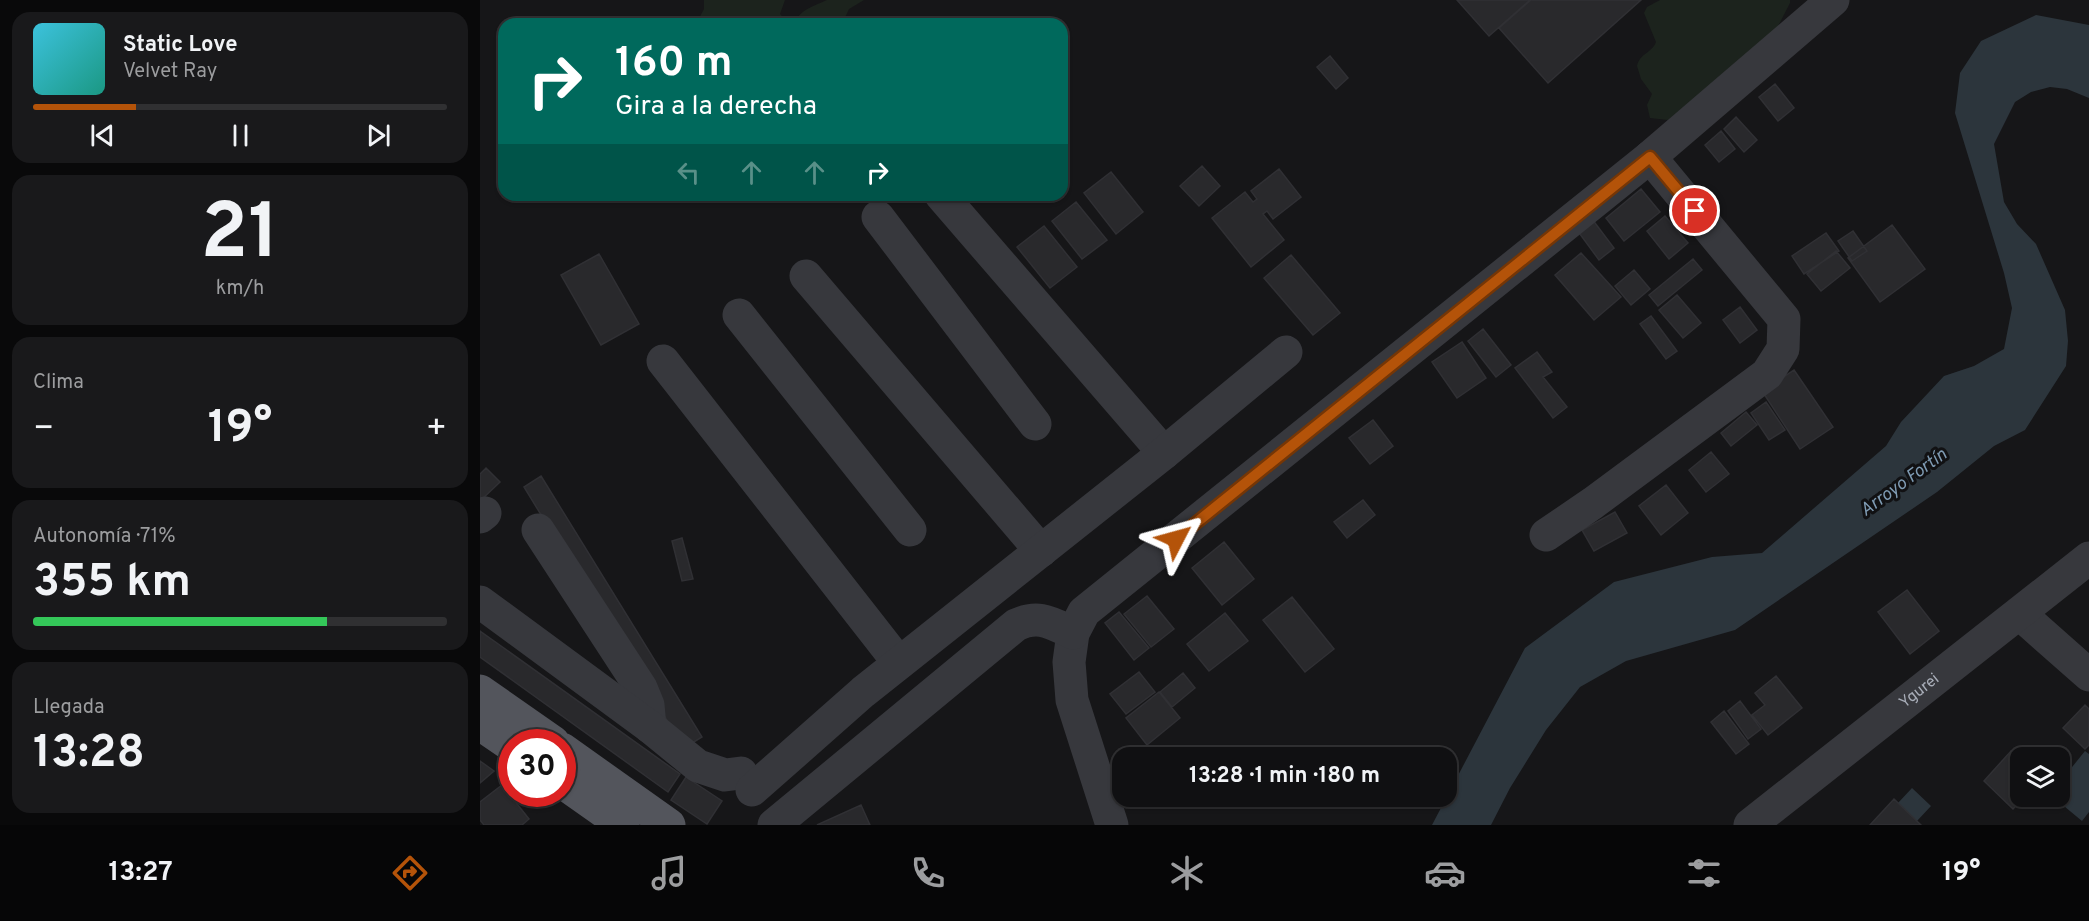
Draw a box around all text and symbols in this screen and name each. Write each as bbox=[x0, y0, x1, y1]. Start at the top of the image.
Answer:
text: Static Love bbox=[123, 32, 237, 59]
text: 160 m bbox=[615, 38, 733, 91]
icon: right bbox=[516, 42, 594, 120]
text: Velvet Ray bbox=[123, 59, 217, 85]
text: Gira a la derecha bbox=[615, 90, 817, 124]
icon: previous bbox=[86, 119, 119, 152]
icon: pause bbox=[224, 119, 257, 152]
icon: next bbox=[362, 119, 395, 152]
icon: left bbox=[672, 156, 705, 189]
icon: ahead bbox=[735, 156, 768, 189]
icon: ahead bbox=[798, 156, 831, 189]
icon: right bbox=[861, 156, 894, 189]
pin bbox=[1669, 185, 1720, 236]
text: 21 bbox=[201, 187, 279, 286]
icon: arrive bbox=[1678, 194, 1711, 227]
text: km/h bbox=[216, 276, 264, 302]
text: Clima bbox=[33, 370, 84, 396]
text: 19° bbox=[208, 401, 272, 458]
text: − bbox=[33, 409, 54, 451]
text: + bbox=[426, 409, 447, 451]
water label: Arroyo Fortín bbox=[1856, 444, 1952, 522]
position arrow bbox=[1144, 507, 1208, 571]
text: Autonomía · 71% bbox=[33, 524, 176, 550]
text: 355 km bbox=[33, 555, 191, 612]
street label: Ygurei bbox=[1896, 669, 1944, 713]
text: Llegada bbox=[33, 695, 105, 721]
text: 13:28 bbox=[33, 726, 145, 783]
speed limit sign: 30 bbox=[498, 729, 576, 807]
map controls bbox=[2010, 747, 2070, 807]
button: layers bbox=[2010, 747, 2070, 807]
text: 13:28 · 1 min · 180 m bbox=[1189, 763, 1380, 790]
icon: directions bbox=[389, 852, 431, 894]
icon: music bbox=[648, 852, 690, 894]
icon: phone bbox=[907, 852, 949, 894]
icon: climate bbox=[1166, 852, 1208, 894]
icon: car bbox=[1424, 852, 1466, 894]
icon: filters bbox=[1683, 852, 1725, 894]
text: 13:27 bbox=[108, 856, 173, 890]
text: 19° bbox=[1942, 856, 1981, 890]

